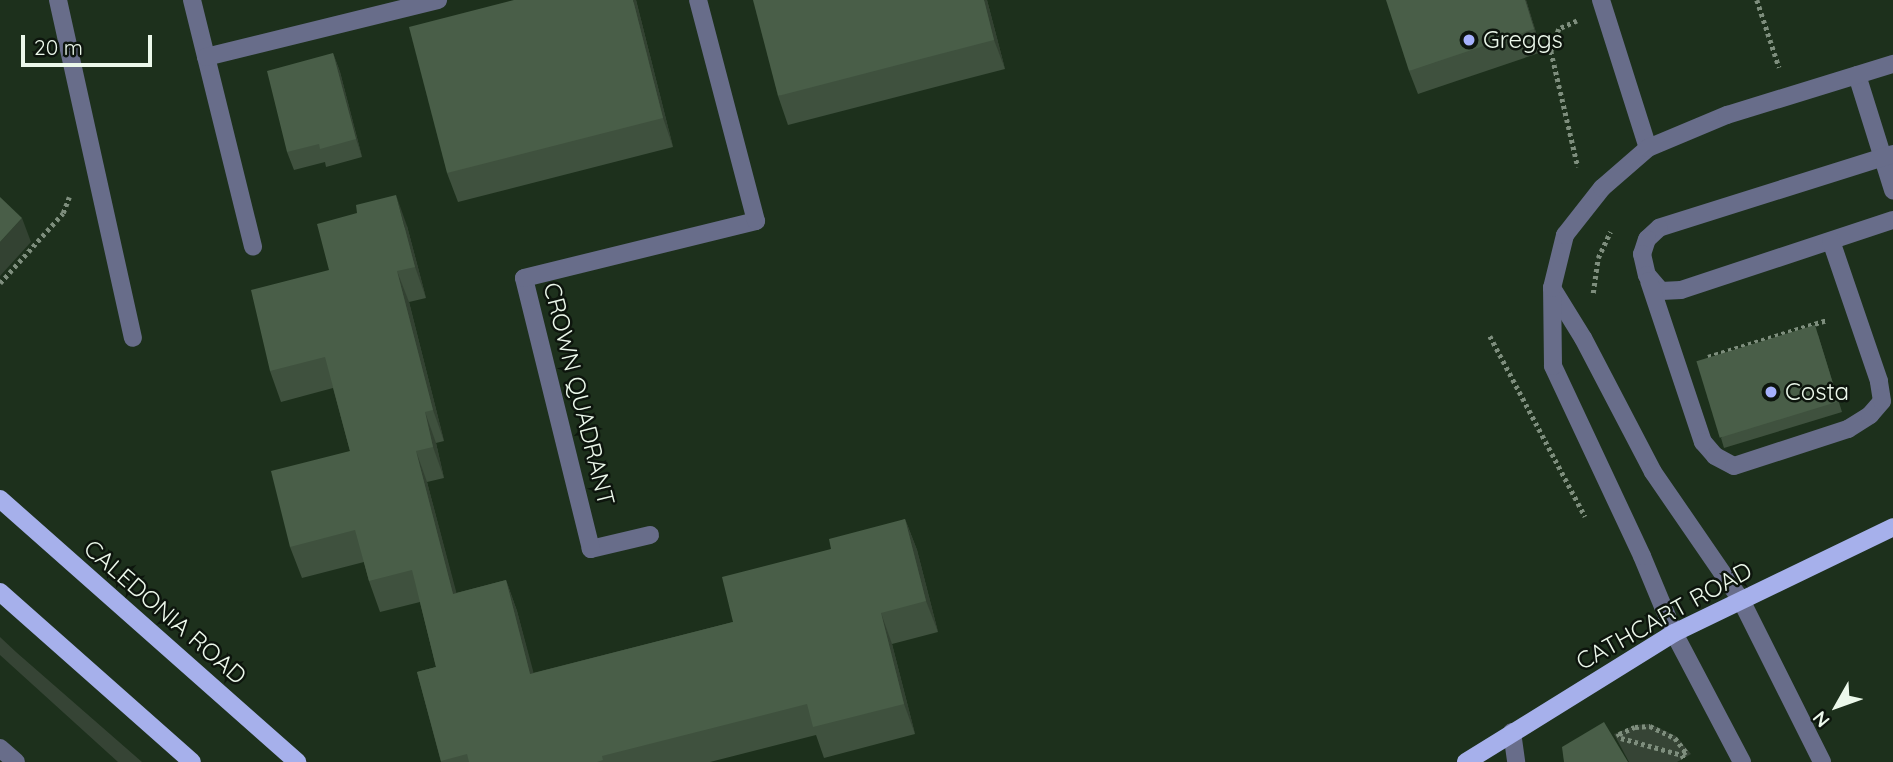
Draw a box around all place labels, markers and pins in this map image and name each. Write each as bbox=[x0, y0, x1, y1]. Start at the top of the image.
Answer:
place label: Greggs bbox=[1483, 26, 1563, 54]
marker: Greggs bbox=[1461, 32, 1477, 48]
place label: Costa bbox=[1785, 378, 1849, 406]
marker: Costa bbox=[1763, 384, 1779, 400]

